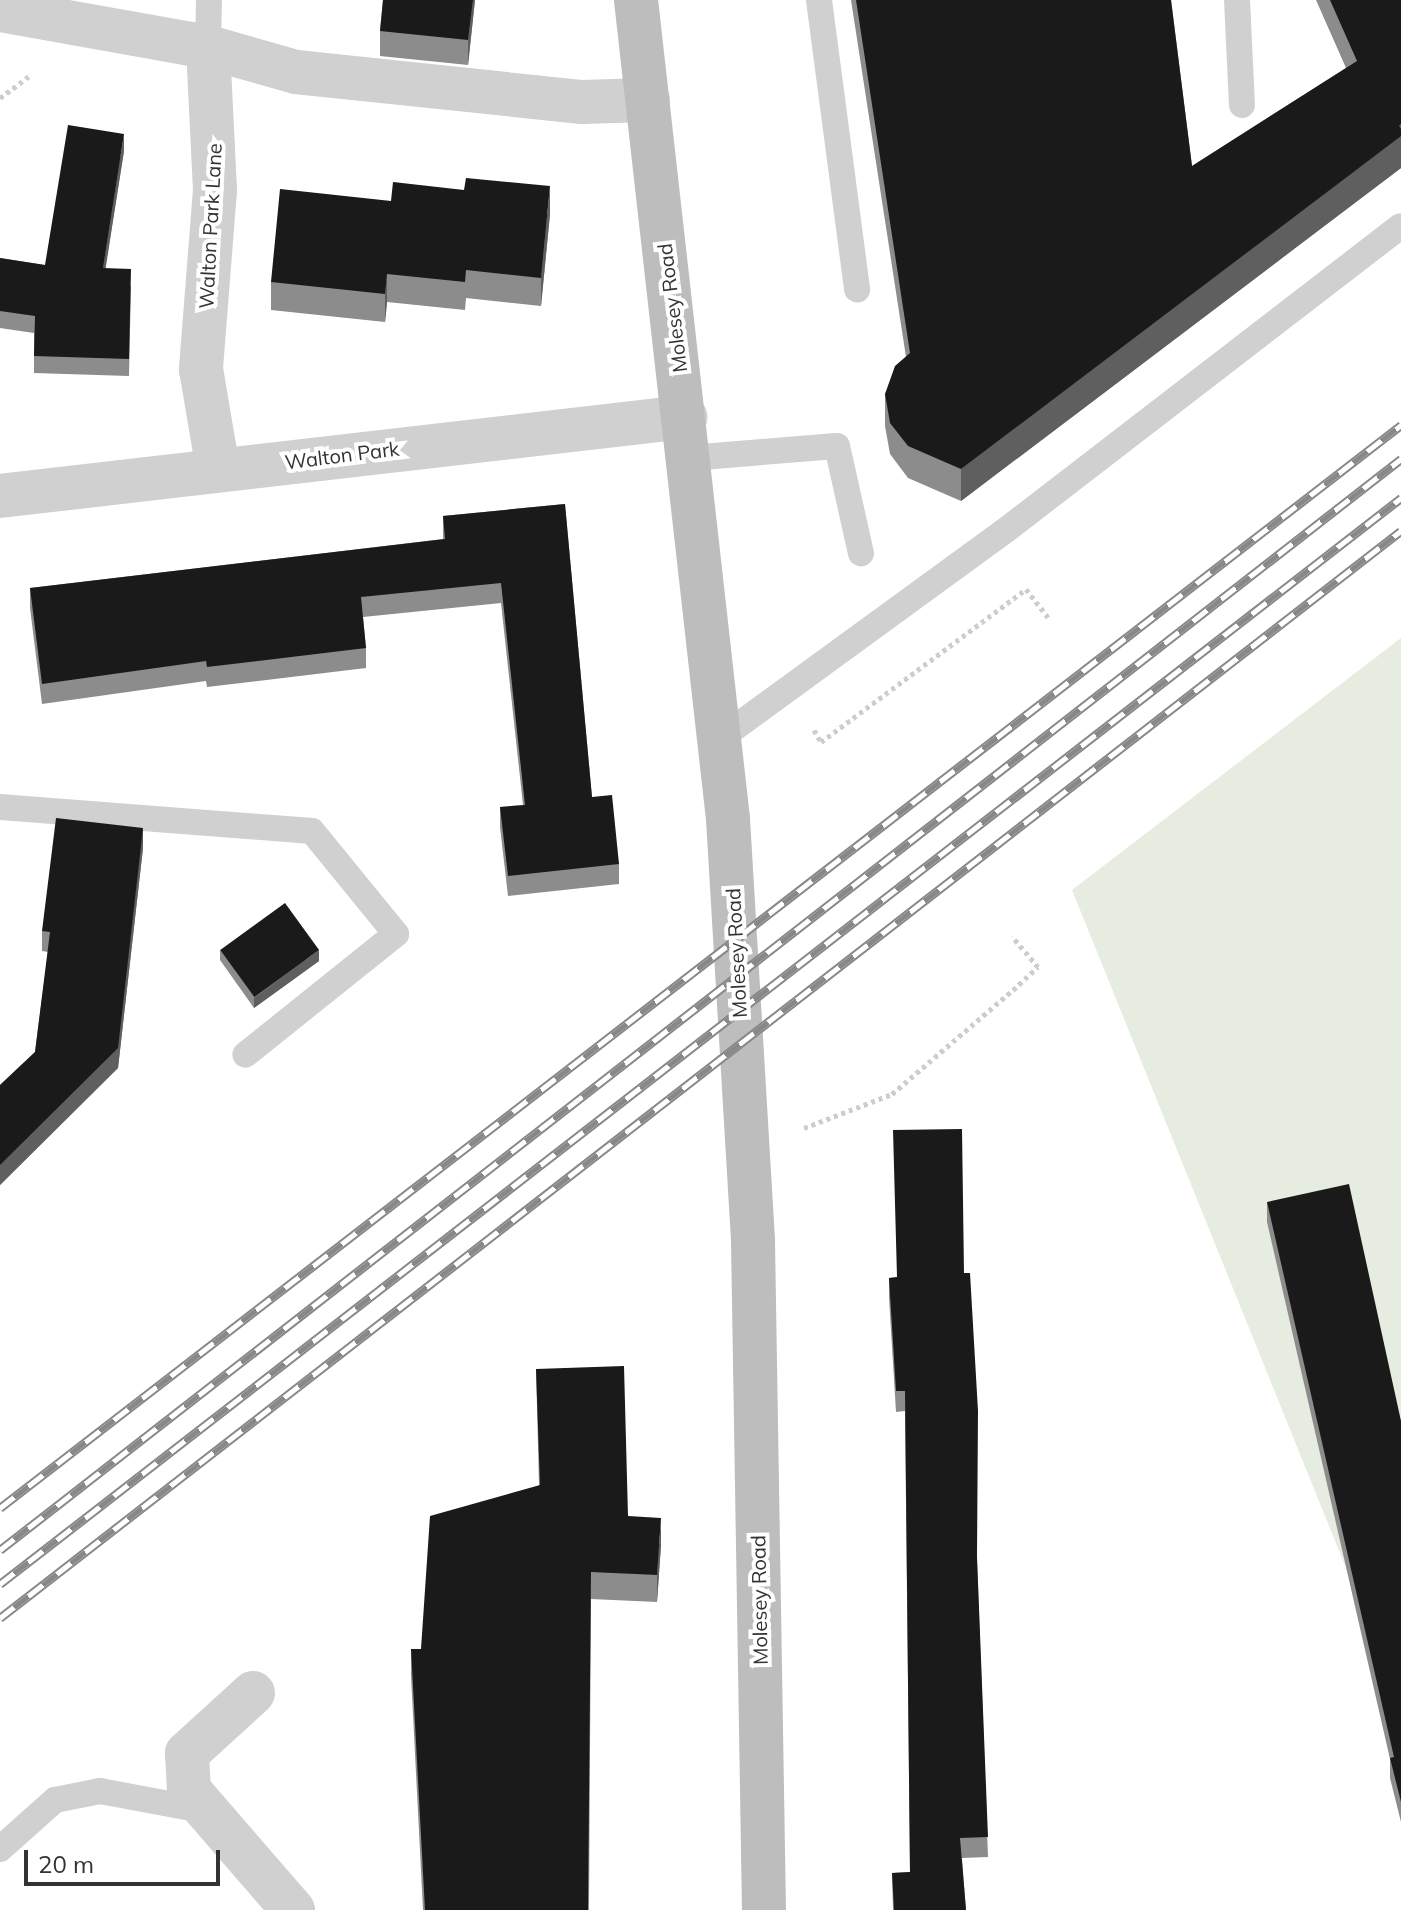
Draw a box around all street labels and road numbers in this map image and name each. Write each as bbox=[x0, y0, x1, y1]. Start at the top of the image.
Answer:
street label: Walton Park Lane bbox=[194, 143, 226, 309]
street label: Molesey Road bbox=[652, 242, 692, 374]
street label: Walton Park bbox=[283, 436, 401, 474]
street label: Molesey Road bbox=[721, 888, 751, 1018]
street label: Molesey Road bbox=[746, 1535, 772, 1665]

